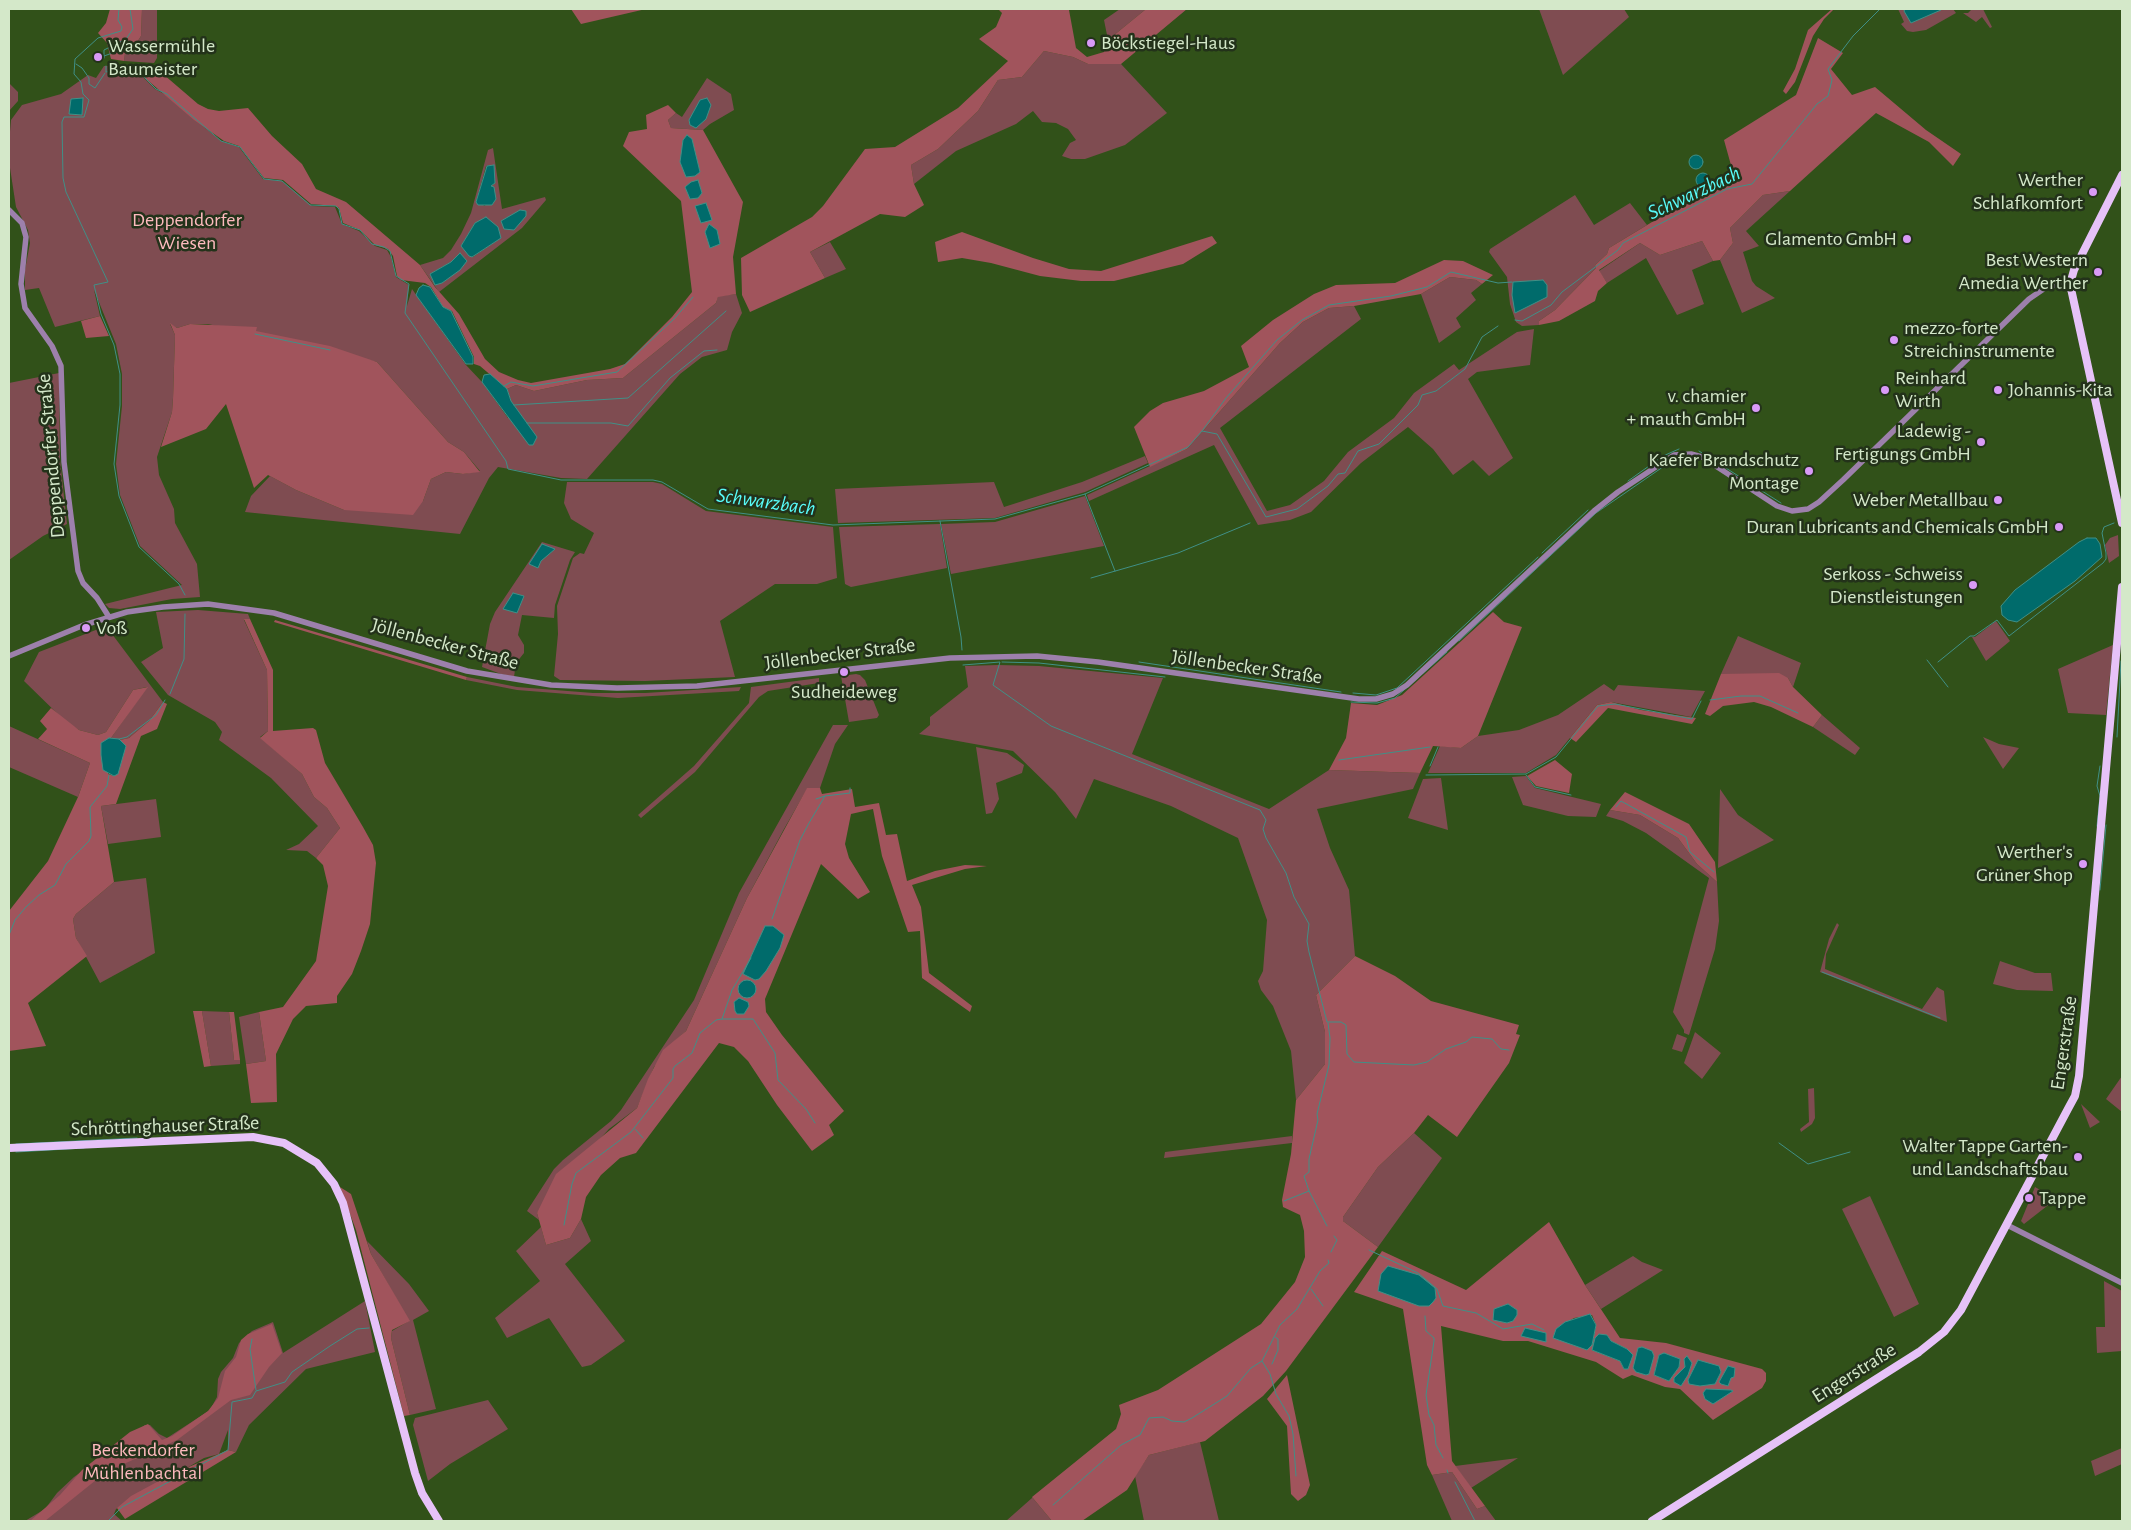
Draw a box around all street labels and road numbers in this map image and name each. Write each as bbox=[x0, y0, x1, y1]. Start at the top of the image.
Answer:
street label: Deppendorfer Straße bbox=[32, 373, 70, 539]
street label: Jöllenbecker Straße bbox=[369, 613, 521, 675]
street label: Jöllenbecker Straße bbox=[763, 633, 917, 675]
street label: Jöllenbecker Straße bbox=[1170, 645, 1324, 689]
street label: Engerstraße bbox=[2046, 994, 2082, 1092]
street label: Schröttinghauser Straße bbox=[70, 1111, 260, 1141]
street label: Engerstraße bbox=[1807, 1338, 1901, 1408]

